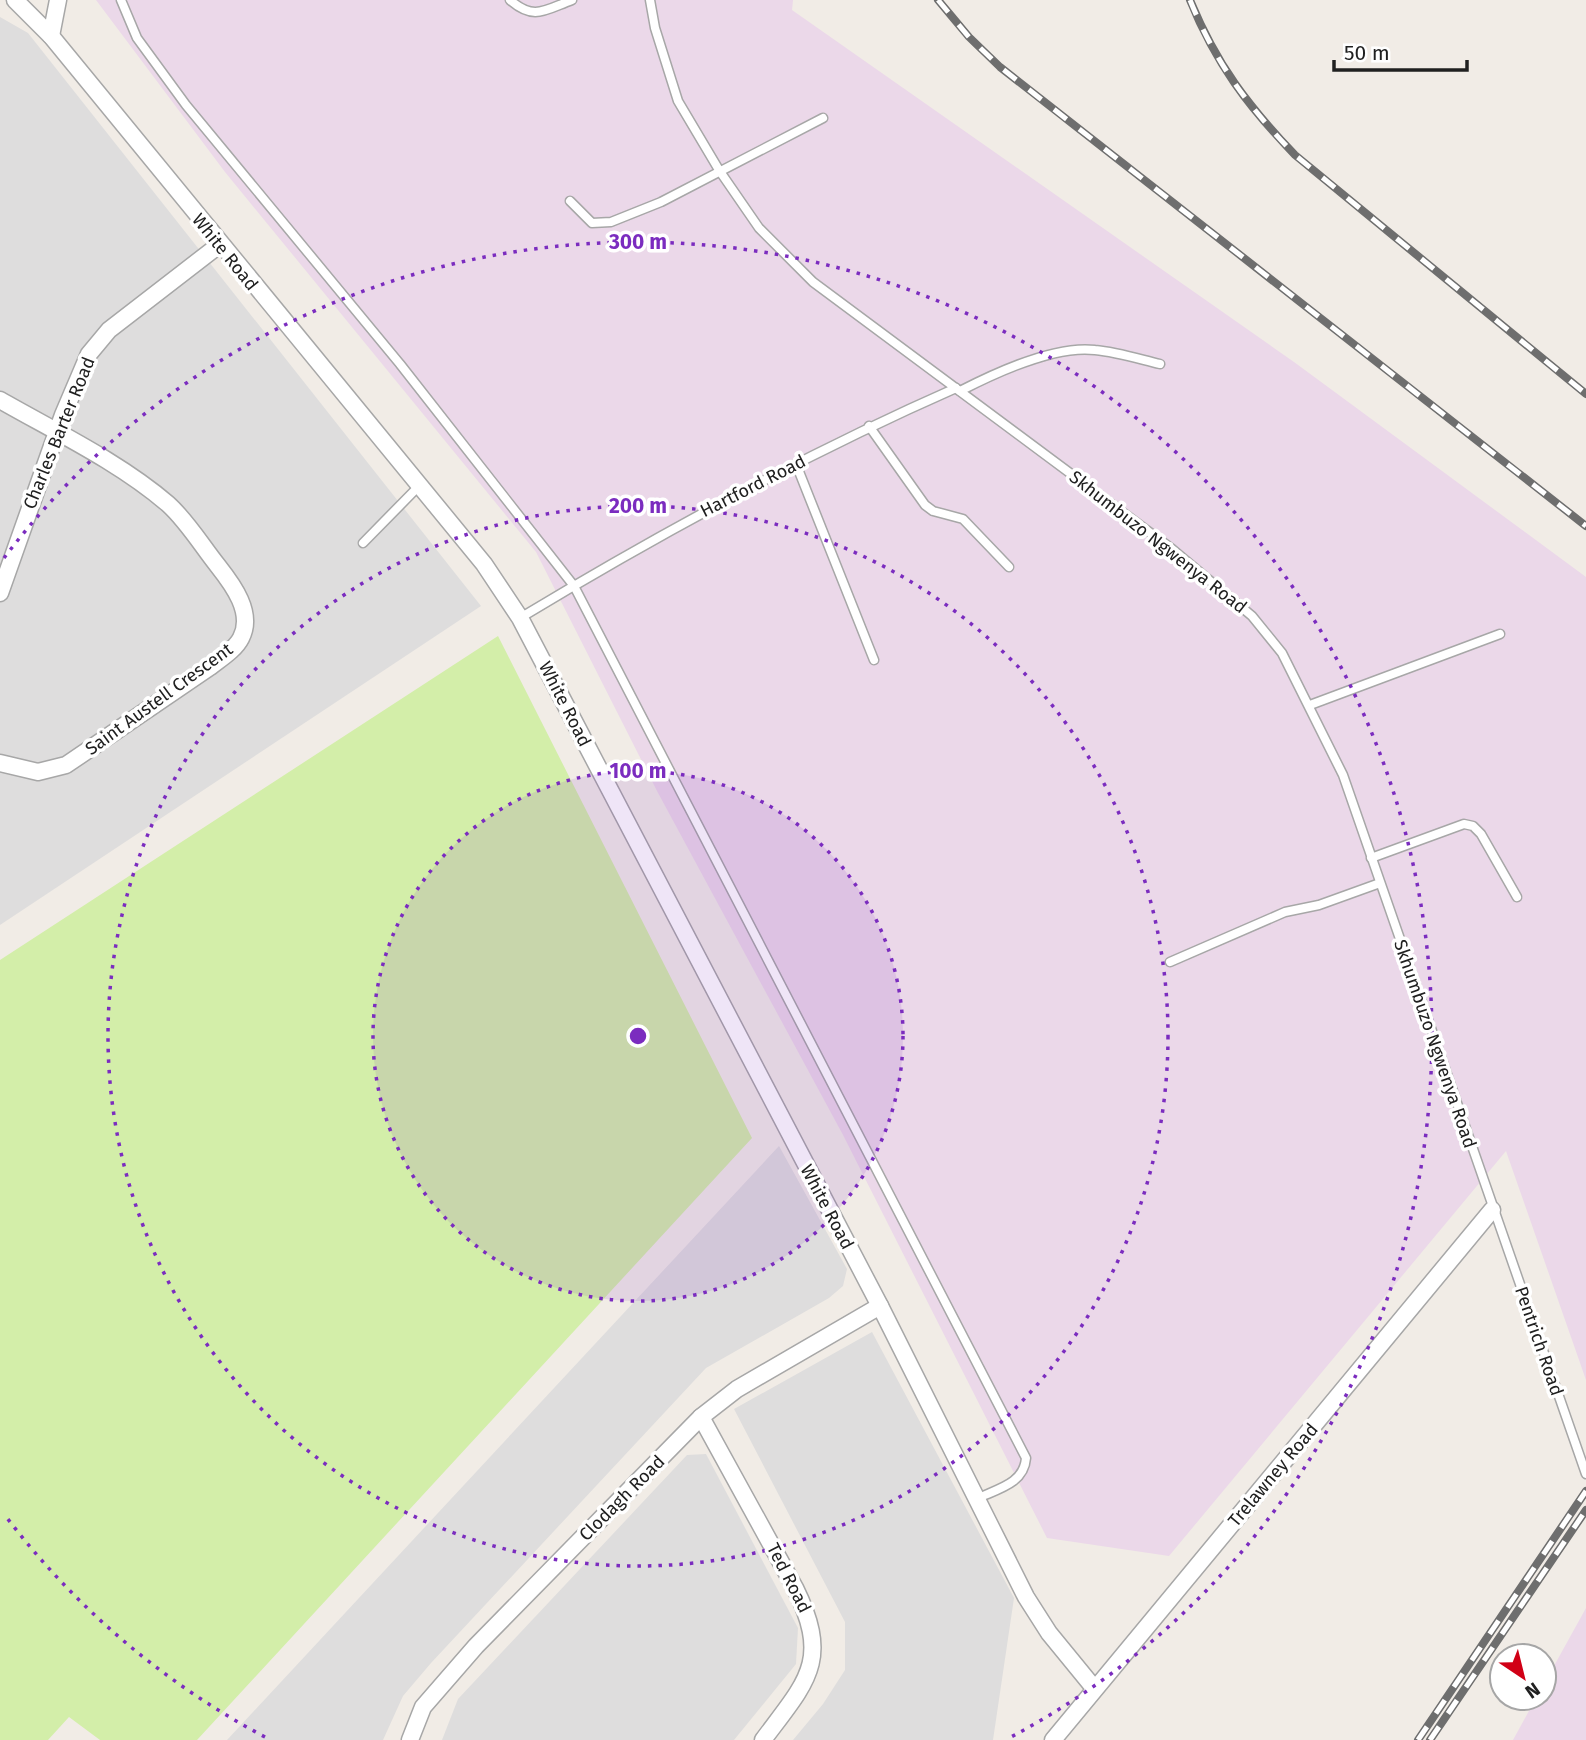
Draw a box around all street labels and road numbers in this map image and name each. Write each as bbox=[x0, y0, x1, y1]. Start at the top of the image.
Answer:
street label: White Road bbox=[187, 209, 263, 295]
street label: Charles Barter Road bbox=[18, 354, 100, 512]
street label: Hartford Road bbox=[697, 450, 809, 522]
street label: Skhumbuzo Ngwenya Road bbox=[1065, 466, 1251, 618]
street label: Saint Austell Crescent bbox=[81, 638, 237, 760]
street label: White Road bbox=[534, 658, 596, 750]
street label: Skhumbuzo Ngwenya Road bbox=[1389, 937, 1481, 1151]
street label: White Road bbox=[796, 1161, 858, 1253]
street label: Pentrich Road bbox=[1510, 1283, 1568, 1399]
street label: Trelawney Road bbox=[1223, 1419, 1323, 1531]
street label: Clodagh Road bbox=[575, 1451, 669, 1545]
street label: Ted Road bbox=[762, 1540, 816, 1616]

